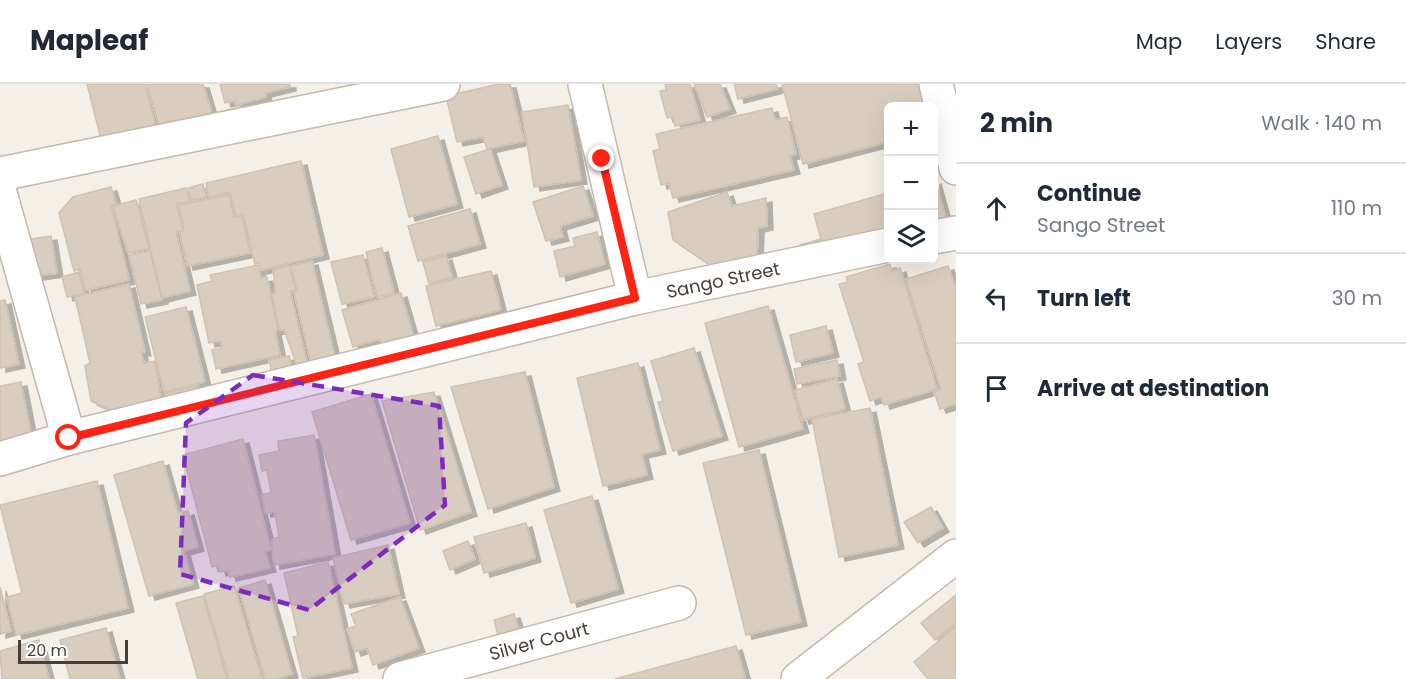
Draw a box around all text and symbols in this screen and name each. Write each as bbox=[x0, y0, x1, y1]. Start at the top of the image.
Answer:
text: Mapleaf bbox=[30, 21, 148, 60]
text: Map bbox=[1136, 27, 1182, 56]
text: Layers bbox=[1215, 27, 1282, 56]
text: Share bbox=[1315, 27, 1376, 56]
map controls bbox=[884, 102, 938, 264]
button: + bbox=[884, 102, 938, 156]
text: 2 min bbox=[980, 105, 1053, 141]
text: Walk · 140 m bbox=[1261, 109, 1382, 137]
route end bbox=[588, 145, 614, 171]
button: − bbox=[884, 156, 938, 210]
text: Continue bbox=[1037, 178, 1141, 209]
icon: ahead bbox=[980, 192, 1013, 225]
text: 110 m bbox=[1331, 194, 1382, 222]
button: layers bbox=[884, 210, 938, 264]
text: Sango Street bbox=[1037, 211, 1165, 239]
street label: Sango Street bbox=[664, 256, 782, 304]
icon: left bbox=[980, 282, 1013, 315]
text: Turn left bbox=[1037, 283, 1131, 314]
text: 30 m bbox=[1332, 284, 1382, 312]
icon: arrive bbox=[980, 372, 1013, 405]
text: Arrive at destination bbox=[1037, 373, 1269, 404]
route start bbox=[55, 424, 81, 450]
street label: Silver Court bbox=[486, 616, 592, 666]
scale bar bbox=[18, 637, 128, 664]
text: 20 m bbox=[27, 639, 67, 662]

